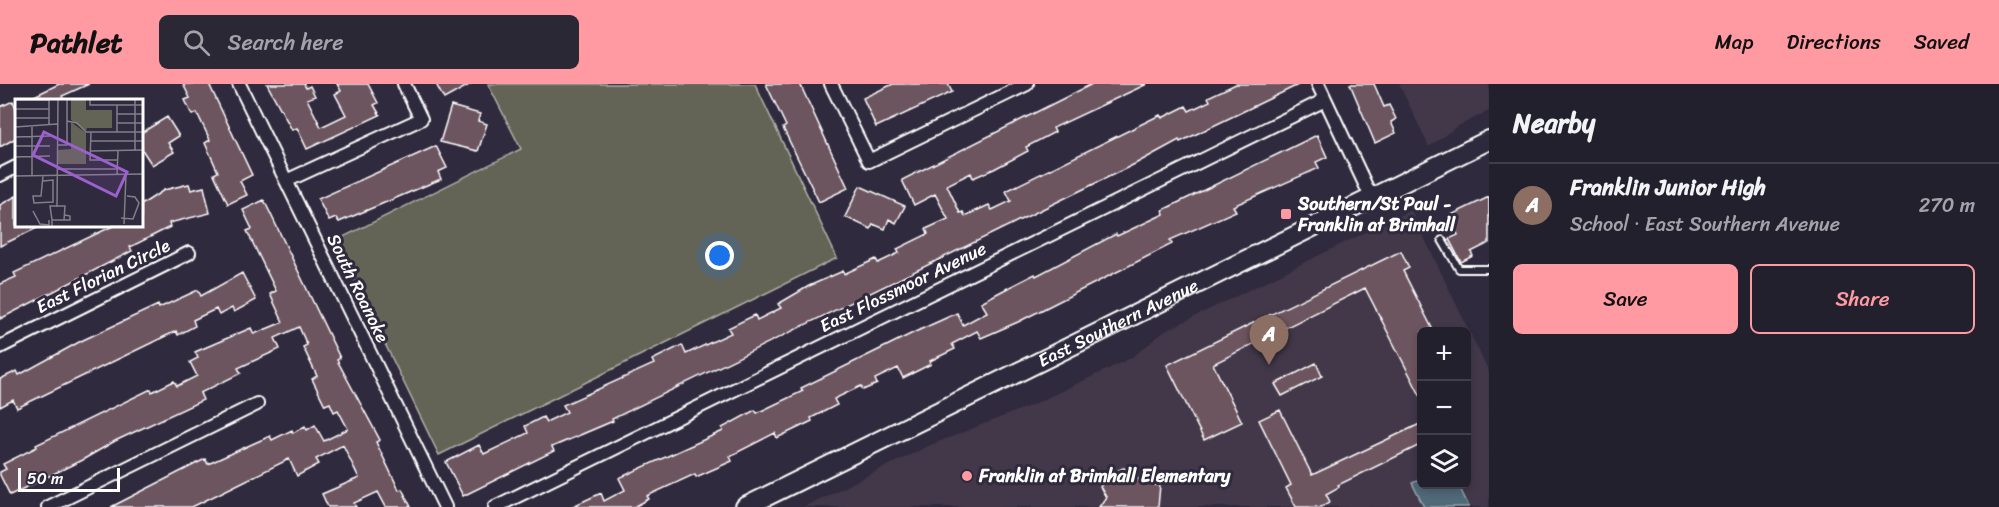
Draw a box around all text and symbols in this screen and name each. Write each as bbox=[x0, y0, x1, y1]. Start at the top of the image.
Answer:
search box bbox=[159, 15, 579, 69]
text: Pathlet bbox=[30, 18, 123, 67]
text: Search here bbox=[228, 23, 343, 62]
text: Map bbox=[1715, 23, 1753, 61]
text: Directions bbox=[1786, 23, 1881, 61]
text: Saved bbox=[1914, 23, 1969, 61]
icon: search bbox=[180, 26, 213, 59]
inset map bbox=[15, 99, 142, 226]
text: Nearby bbox=[1513, 100, 1595, 146]
text: Franklin Junior High bbox=[1570, 168, 1766, 207]
place label: Southern/St Paul - Franklin at Brimhall bbox=[1297, 188, 1456, 241]
text: A bbox=[1526, 188, 1539, 223]
text: 270 m bbox=[1919, 188, 1975, 223]
marker: Southern/St Paul - Franklin at Brimhall bbox=[1279, 207, 1293, 221]
text: School · East Southern Avenue bbox=[1570, 207, 1840, 242]
street label: South Roanoke bbox=[318, 228, 398, 348]
street label: East Florian Circle bbox=[30, 229, 176, 322]
street label: East Flossmoor Avenue bbox=[814, 233, 992, 341]
your location bbox=[705, 241, 734, 270]
button: Save bbox=[1513, 264, 1738, 334]
button: Share bbox=[1750, 264, 1975, 334]
street label: East Southern Avenue bbox=[1032, 270, 1204, 376]
pin: A bbox=[1250, 316, 1288, 365]
map controls bbox=[1417, 327, 1471, 489]
button: + bbox=[1417, 327, 1471, 381]
button: − bbox=[1417, 381, 1471, 435]
button: layers bbox=[1417, 435, 1471, 489]
place label: Franklin at Brimhall Elementary bbox=[978, 460, 1231, 492]
text: 50 m bbox=[27, 464, 63, 493]
scale bar bbox=[18, 465, 120, 492]
marker: Franklin at Brimhall Elementary bbox=[960, 469, 974, 483]

